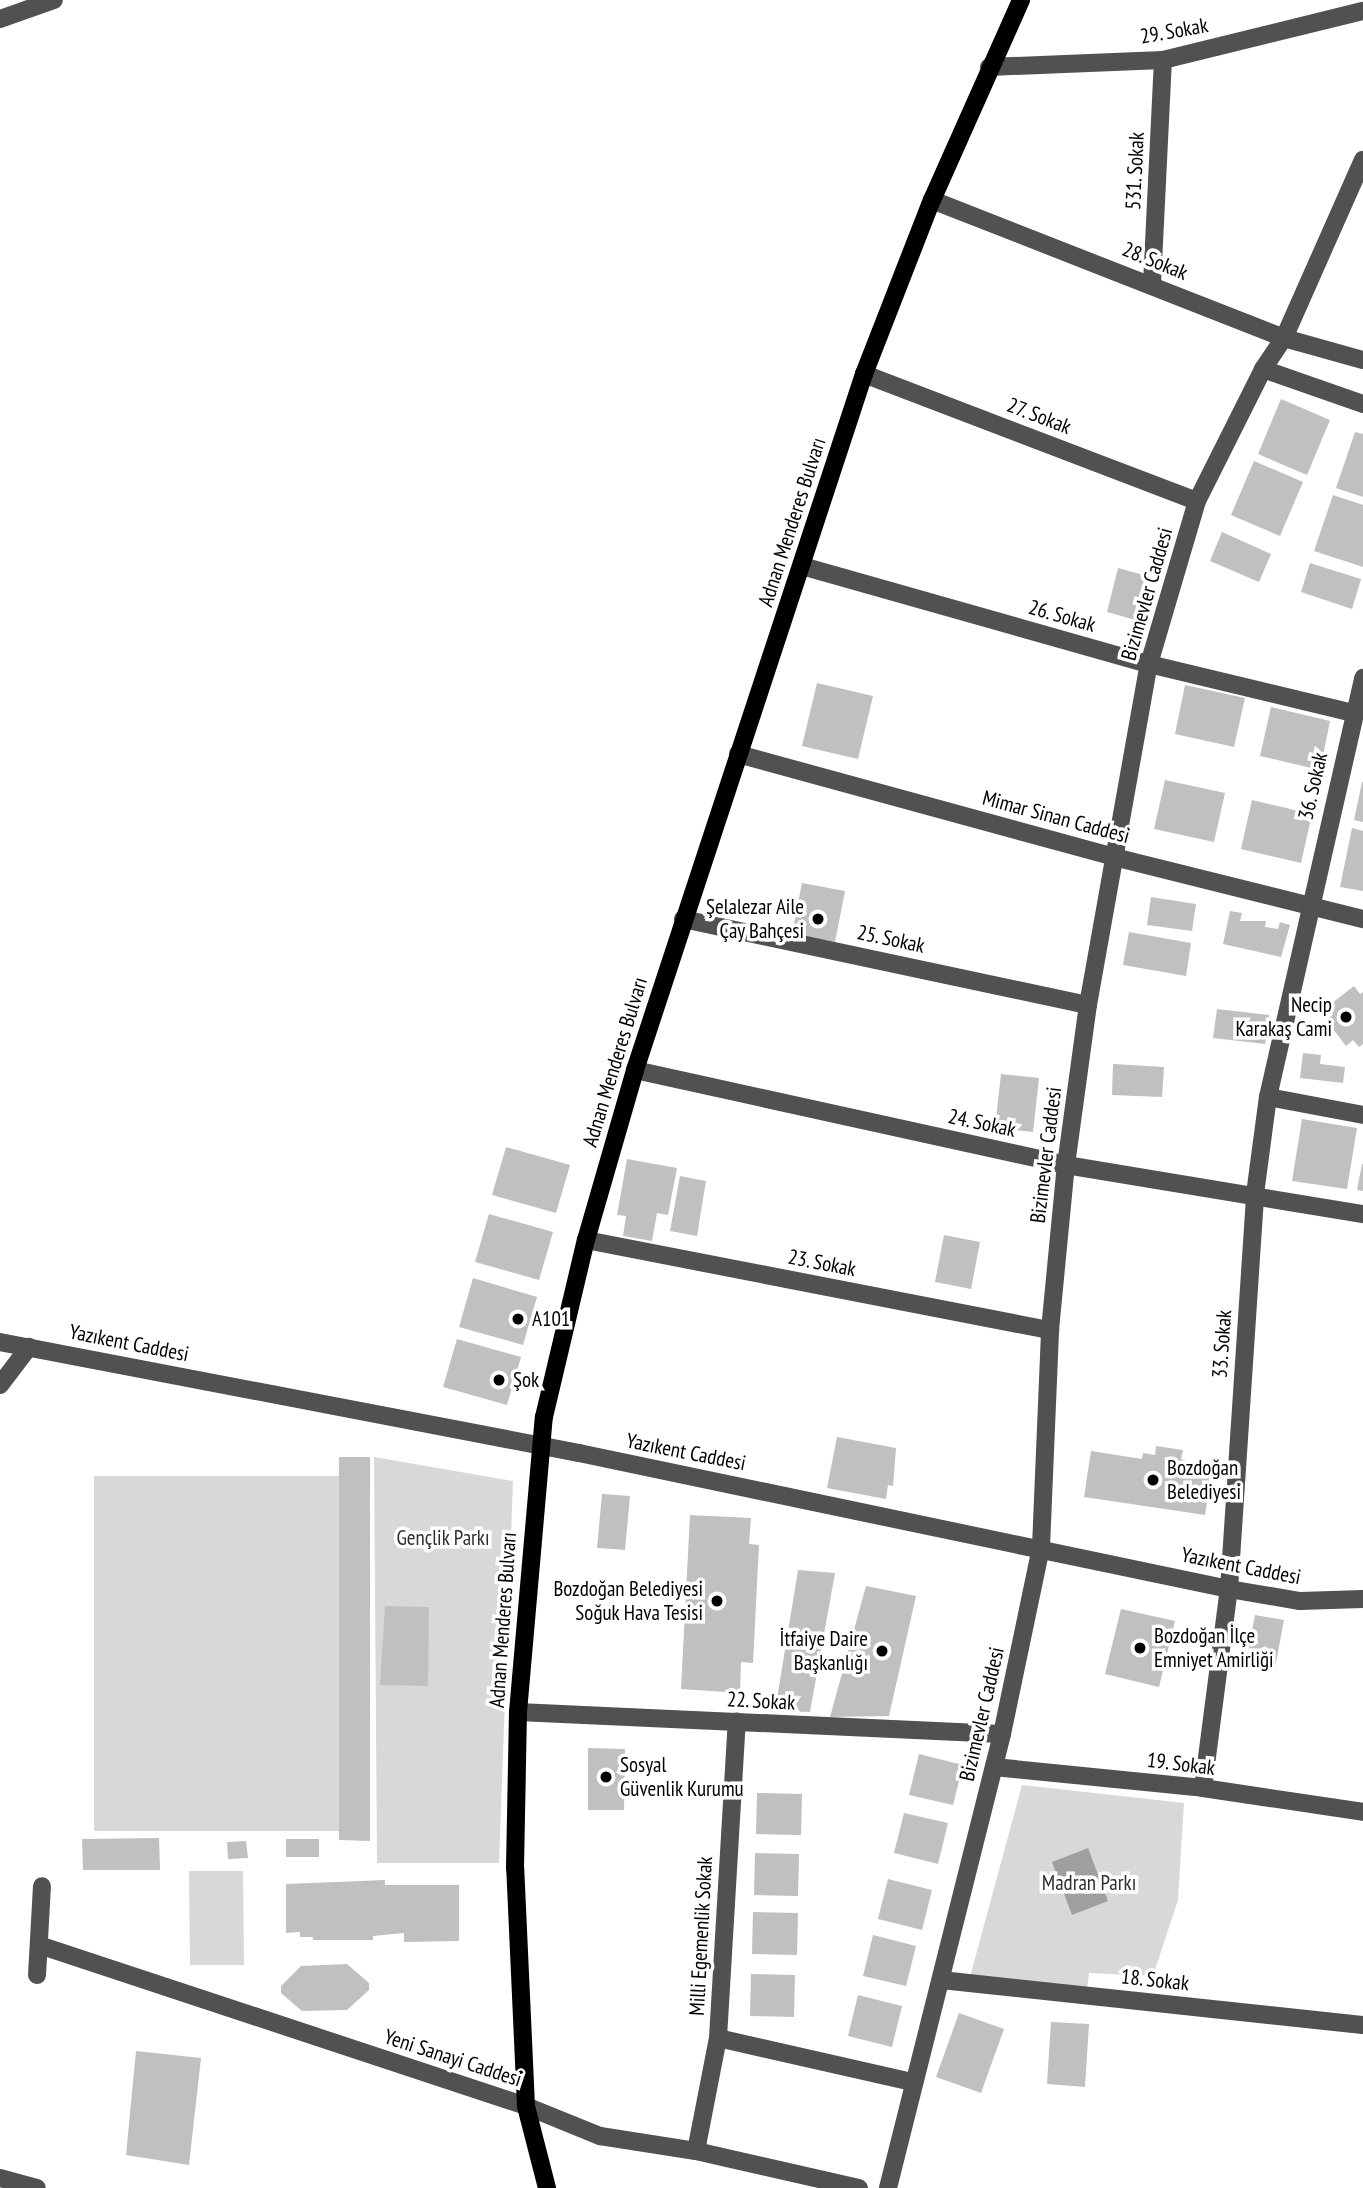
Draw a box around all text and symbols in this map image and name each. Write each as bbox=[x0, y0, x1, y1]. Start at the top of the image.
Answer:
street label: 29. Sokak bbox=[1137, 13, 1211, 49]
street label: 531. Sokak bbox=[1120, 131, 1150, 211]
street label: 28. Sokak bbox=[1118, 236, 1192, 286]
street label: 27. Sokak bbox=[1003, 392, 1075, 440]
street label: Adnan Menderes Bulvarı bbox=[753, 434, 831, 610]
street label: Bizimevler Caddesi bbox=[1116, 525, 1178, 663]
street label: 26. Sokak bbox=[1025, 594, 1099, 638]
street label: 36. Sokak bbox=[1293, 749, 1333, 823]
street label: Mimar Sinan Caddesi bbox=[980, 785, 1132, 849]
place label: Şelalezar Aile Çay Bahçesi bbox=[705, 894, 804, 944]
marker: Şelalezar Aile Çay Bahçesi bbox=[810, 911, 826, 927]
street label: 25. Sokak bbox=[854, 919, 928, 959]
street label: Adnan Menderes Bulvarı bbox=[577, 974, 653, 1150]
place label: Necip Karakaş Cami bbox=[1235, 992, 1332, 1042]
marker: Necip Karakaş Cami bbox=[1338, 1009, 1354, 1025]
street label: Bizimevler Caddesi bbox=[1025, 1086, 1067, 1224]
street label: 24. Sokak bbox=[945, 1103, 1019, 1143]
street label: 23. Sokak bbox=[785, 1244, 859, 1282]
place label: A101 bbox=[532, 1306, 570, 1332]
street label: 33. Sokak bbox=[1207, 1308, 1237, 1380]
marker: A101 bbox=[510, 1311, 526, 1327]
street label: Yazıkent Caddesi bbox=[67, 1319, 191, 1367]
place label: Şok bbox=[513, 1367, 539, 1393]
marker: Şok bbox=[491, 1372, 507, 1388]
street label: Yazıkent Caddesi bbox=[624, 1428, 748, 1476]
place label: Bozdoğan Belediyesi bbox=[1167, 1455, 1241, 1505]
marker: Bozdoğan Belediyesi bbox=[1145, 1472, 1161, 1488]
park label: Gençlik Parkı bbox=[396, 1525, 490, 1551]
street label: Adnan Menderes Bulvarı bbox=[484, 1531, 522, 1709]
street label: Yazıkent Caddesi bbox=[1179, 1542, 1303, 1590]
place label: Bozdoğan Belediyesi Soğuk Hava Tesisi bbox=[553, 1576, 703, 1626]
marker: Bozdoğan Belediyesi Soğuk Hava Tesisi bbox=[709, 1593, 725, 1609]
place label: Bozdoğan İlçe Emniyet Amirliği bbox=[1154, 1623, 1274, 1673]
place label: İtfaiye Daire Başkanlığı bbox=[780, 1626, 868, 1676]
marker: Bozdoğan İlçe Emniyet Amirliği bbox=[1132, 1640, 1148, 1656]
marker: İtfaiye Daire Başkanlığı bbox=[874, 1643, 890, 1659]
street label: Bizimevler Caddesi bbox=[954, 1645, 1010, 1783]
street label: 22. Sokak bbox=[725, 1687, 797, 1715]
street label: 19. Sokak bbox=[1145, 1747, 1217, 1781]
place label: Sosyal Güvenlik Kurumu bbox=[620, 1752, 744, 1802]
marker: Sosyal Güvenlik Kurumu bbox=[598, 1769, 614, 1785]
street label: Milli Egemenlik Sokak bbox=[684, 1856, 718, 2016]
park label: Madran Parkı bbox=[1042, 1870, 1136, 1896]
street label: 18. Sokak bbox=[1119, 1964, 1191, 1996]
street label: Yeni Sanayi Caddesi bbox=[381, 2024, 525, 2092]

